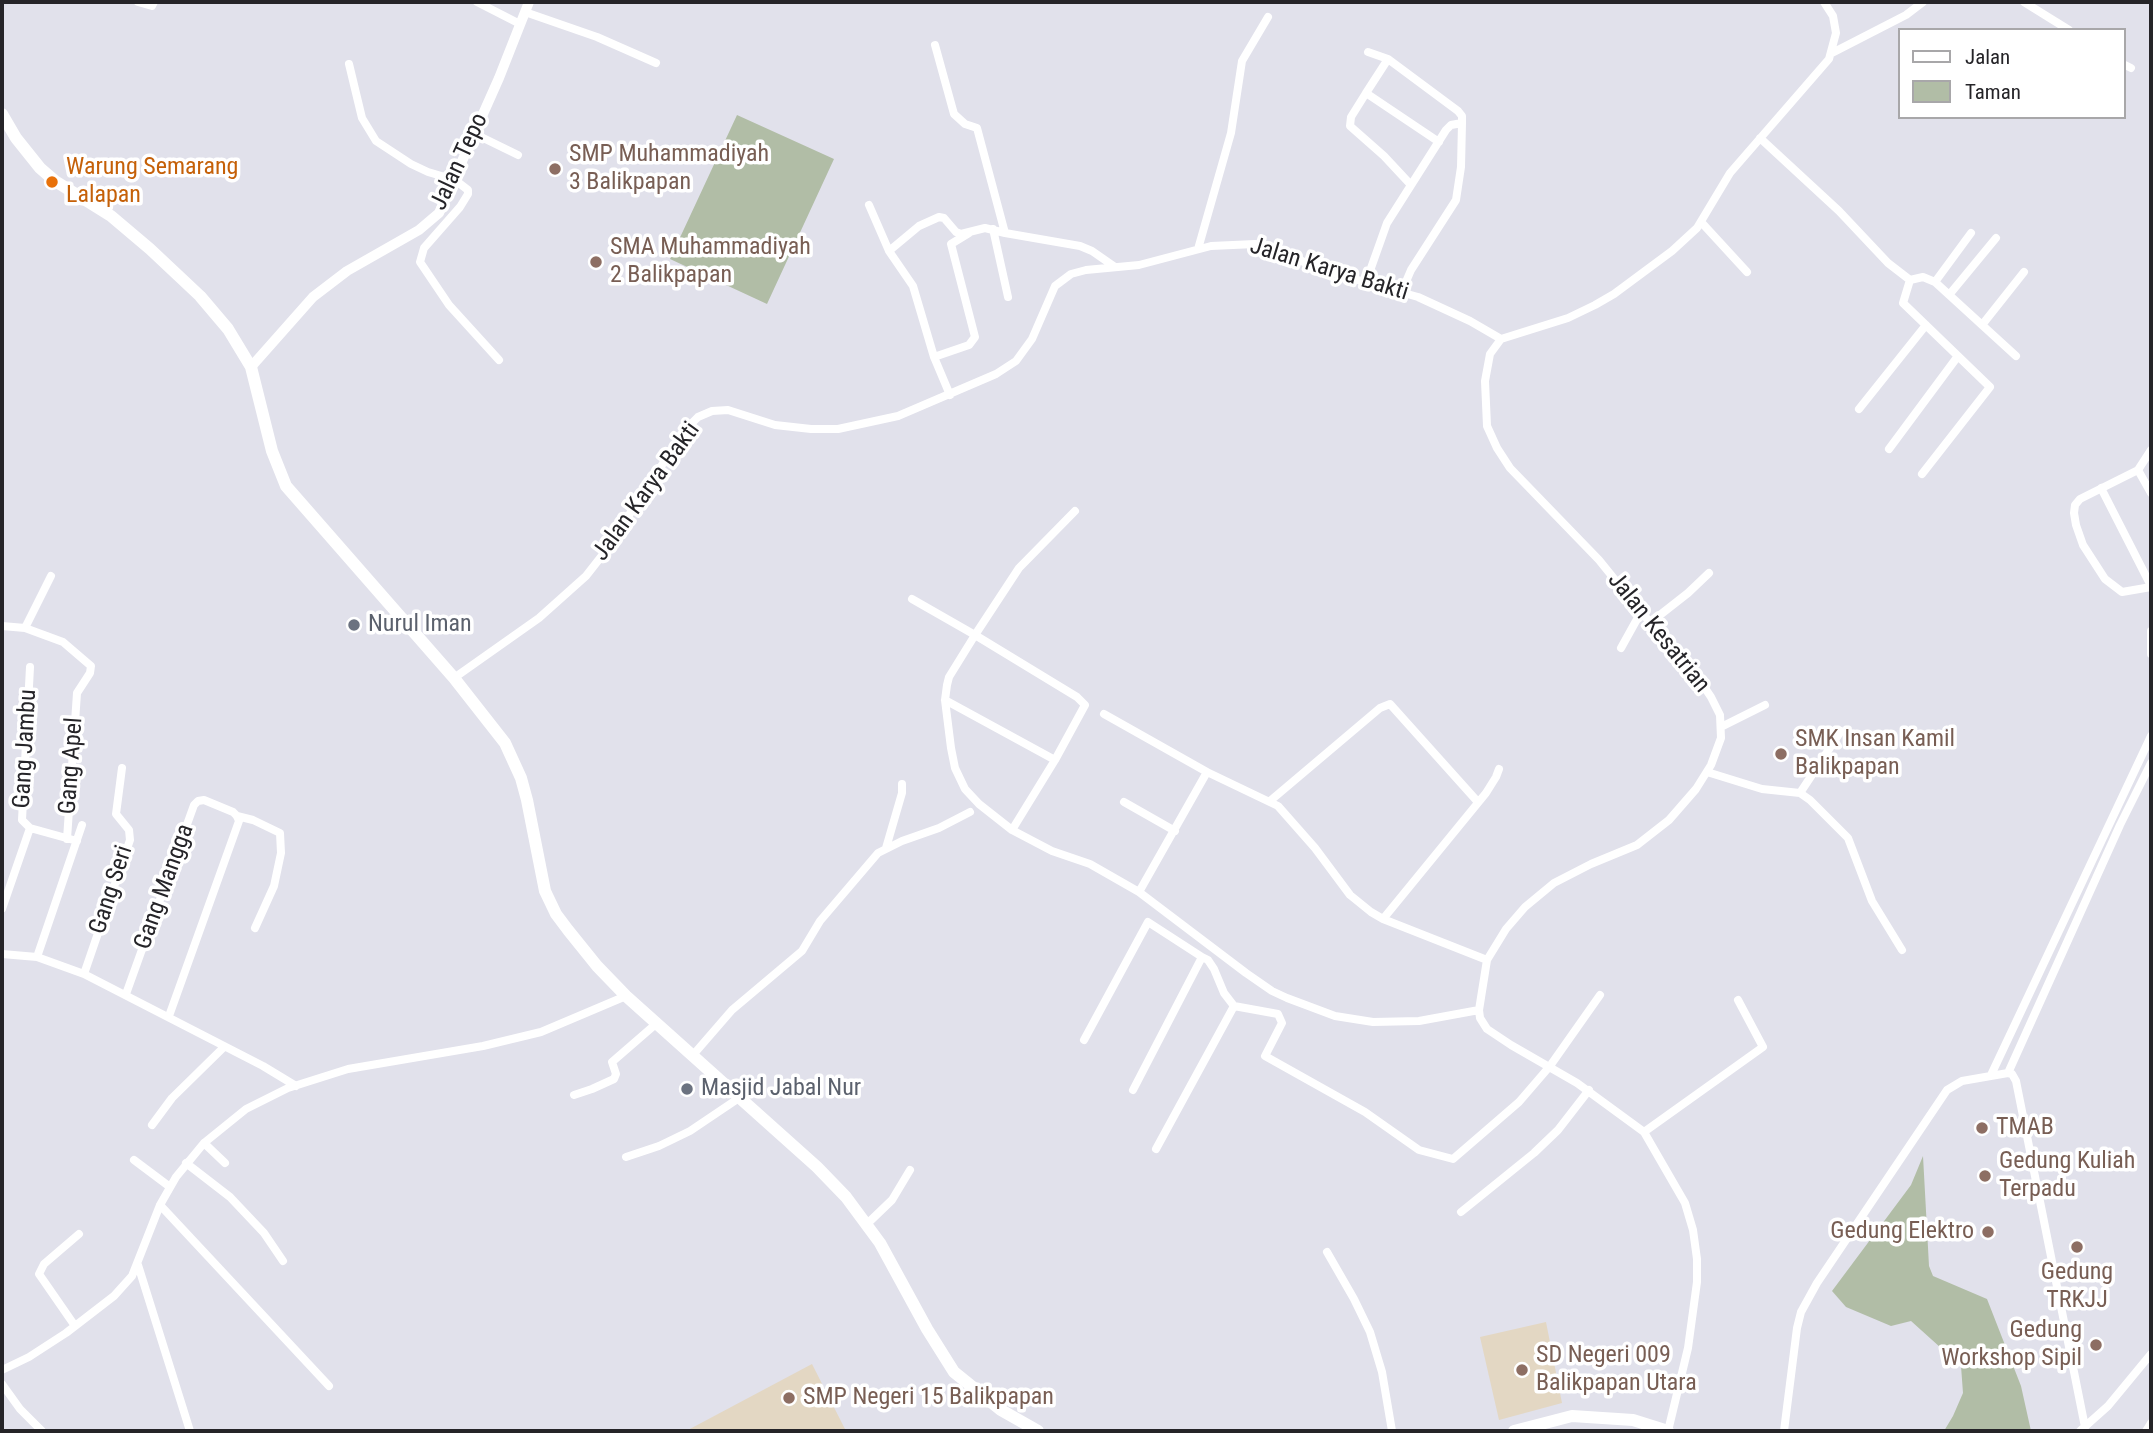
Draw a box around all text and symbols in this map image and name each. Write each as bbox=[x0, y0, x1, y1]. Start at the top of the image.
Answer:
legend bbox=[1898, 28, 2125, 119]
text: Jalan bbox=[1965, 45, 2010, 69]
text: Taman bbox=[1965, 80, 2021, 104]
street label: Jalan Tepo bbox=[425, 109, 495, 215]
place label: SMP Muhammadiyah 3 Balikpapan bbox=[569, 141, 769, 197]
place label: Warung Semarang Lalapan bbox=[66, 154, 238, 210]
marker: SMP Muhammadiyah 3 Balikpapan bbox=[547, 161, 563, 177]
marker: Warung Semarang Lalapan bbox=[44, 174, 60, 190]
street label: Jalan Karya Bakti bbox=[1246, 232, 1412, 308]
place label: SMA Muhammadiyah 2 Balikpapan bbox=[610, 234, 811, 290]
marker: SMA Muhammadiyah 2 Balikpapan bbox=[588, 254, 604, 270]
street label: Jalan Karya Bakti bbox=[587, 417, 707, 567]
street label: Jalan Kesatrian bbox=[1601, 567, 1715, 699]
place label: Nurul Iman bbox=[368, 611, 472, 639]
marker: Nurul Iman bbox=[346, 617, 362, 633]
street label: Gang Jambu bbox=[8, 689, 44, 809]
street label: Gang Apel bbox=[54, 717, 90, 815]
place label: SMK Insan Kamil Balikpapan bbox=[1795, 726, 1955, 782]
marker: SMK Insan Kamil Balikpapan bbox=[1773, 746, 1789, 762]
street label: Gang Mangga bbox=[129, 820, 201, 954]
street label: Gang Seri bbox=[84, 842, 140, 938]
place label: Masjid Jabal Nur bbox=[701, 1075, 861, 1103]
marker: Masjid Jabal Nur bbox=[679, 1081, 695, 1097]
place label: TMAB bbox=[1996, 1114, 2054, 1142]
marker: TMAB bbox=[1974, 1120, 1990, 1136]
place label: Gedung Kuliah Terpadu bbox=[1999, 1148, 2135, 1204]
marker: Gedung Kuliah Terpadu bbox=[1977, 1168, 1993, 1184]
place label: Gedung Elektro bbox=[1830, 1218, 1974, 1246]
marker: Gedung Elektro bbox=[1980, 1224, 1996, 1240]
marker: Gedung TRKJJ bbox=[2069, 1239, 2085, 1255]
place label: Gedung TRKJJ bbox=[2041, 1259, 2113, 1315]
place label: Gedung Workshop Sipil bbox=[1941, 1317, 2082, 1373]
marker: Gedung Workshop Sipil bbox=[2088, 1337, 2104, 1353]
place label: SD Negeri 009 Balikpapan Utara bbox=[1536, 1342, 1697, 1398]
marker: SD Negeri 009 Balikpapan Utara bbox=[1514, 1362, 1530, 1378]
place label: SMP Negeri 15 Balikpapan bbox=[803, 1384, 1054, 1412]
marker: SMP Negeri 15 Balikpapan bbox=[781, 1390, 797, 1406]

